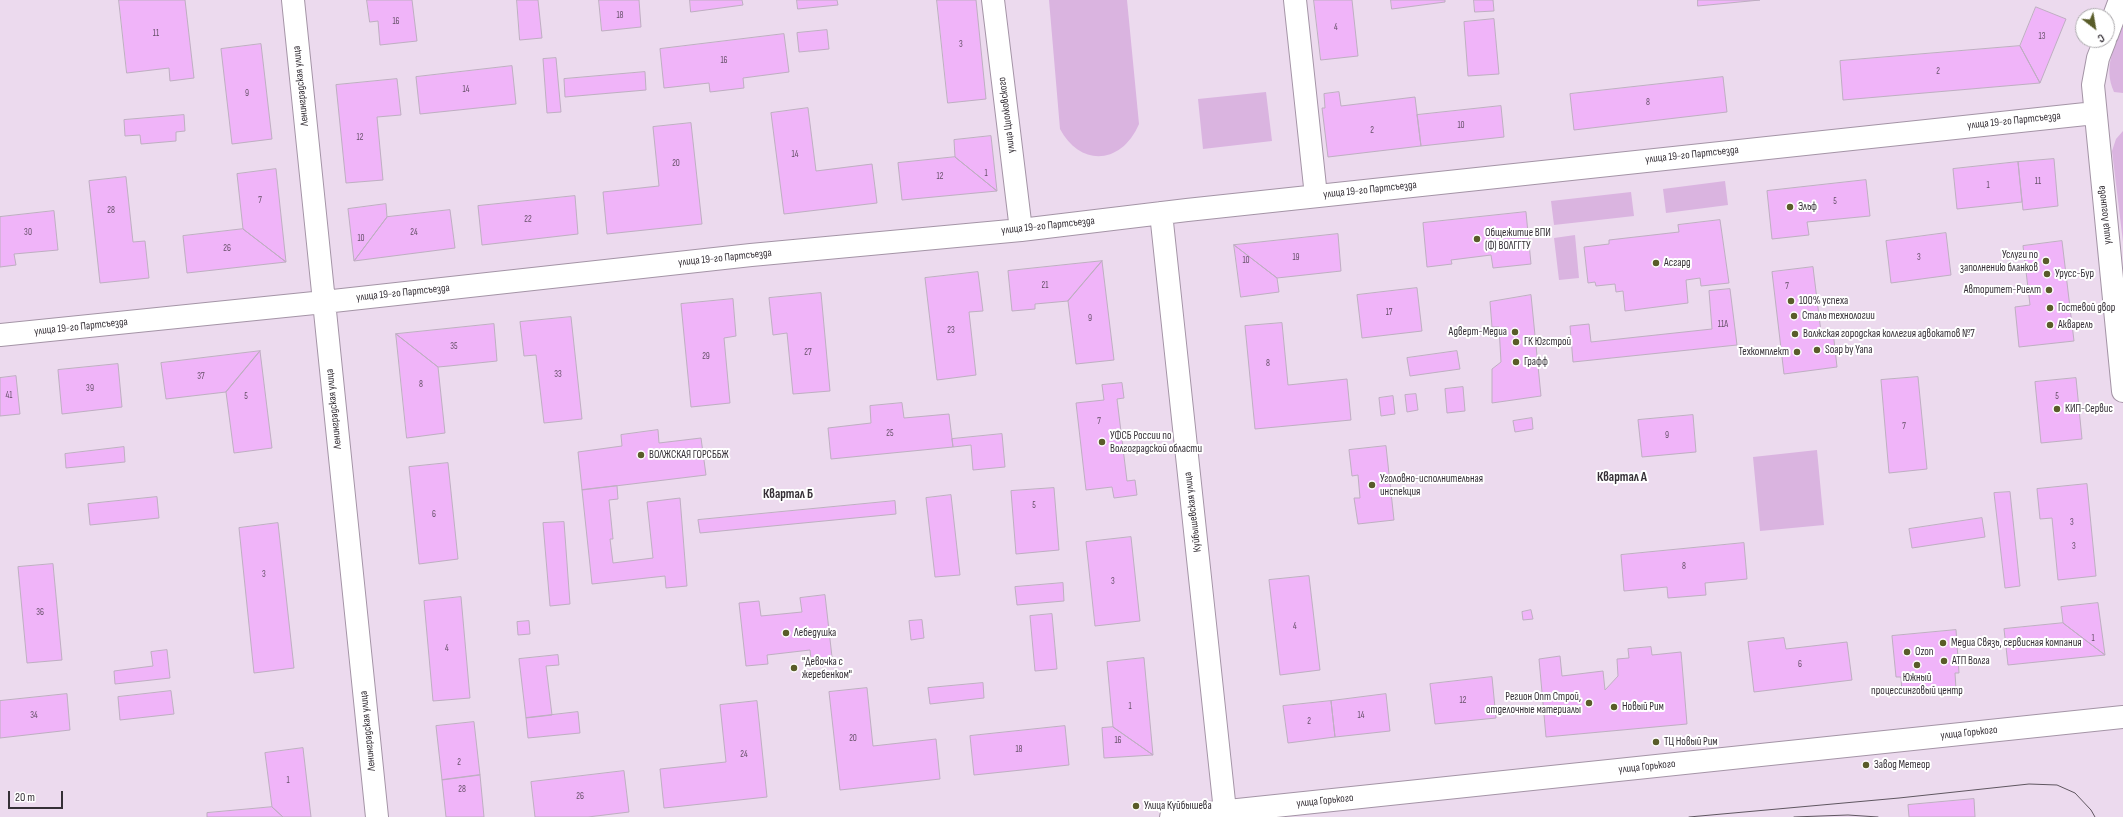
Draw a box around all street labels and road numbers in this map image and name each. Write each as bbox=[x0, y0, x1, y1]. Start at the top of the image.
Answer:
street label: Ленинградская улица bbox=[290, 45, 312, 127]
street label: улица Циолковского bbox=[996, 76, 1018, 154]
street label: улица 19-го Партсъезда bbox=[1967, 110, 2061, 132]
street label: улица 19-го Партсъезда bbox=[1645, 144, 1739, 166]
street label: улица 19-го Партсъезда bbox=[1323, 179, 1417, 201]
street label: улица Логинова bbox=[2095, 185, 2115, 245]
street label: улица 19-го Партсъезда bbox=[1001, 215, 1095, 237]
street label: улица 19-го Партсъезда bbox=[678, 247, 772, 269]
street label: улица 19-го Партсъезда bbox=[356, 282, 450, 304]
street label: улица 19-го Партсъезда bbox=[34, 316, 128, 338]
street label: Ленинградская улица bbox=[323, 368, 345, 450]
street label: Куйбышевская улица bbox=[1182, 471, 1204, 553]
street label: Ленинградская улица bbox=[357, 690, 379, 772]
street label: улица Горького bbox=[1940, 723, 1998, 743]
street label: улица Горького bbox=[1618, 757, 1676, 777]
street label: улица Горького bbox=[1296, 791, 1354, 811]

